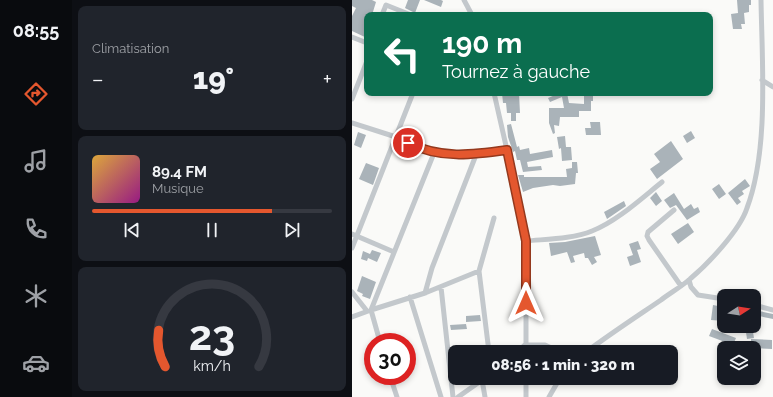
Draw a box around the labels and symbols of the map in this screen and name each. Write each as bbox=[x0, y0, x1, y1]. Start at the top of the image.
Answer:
pin bbox=[391, 126, 425, 160]
position arrow bbox=[505, 282, 547, 324]
north arrow bbox=[717, 289, 761, 333]
speed limit sign: 30 bbox=[364, 333, 416, 385]

